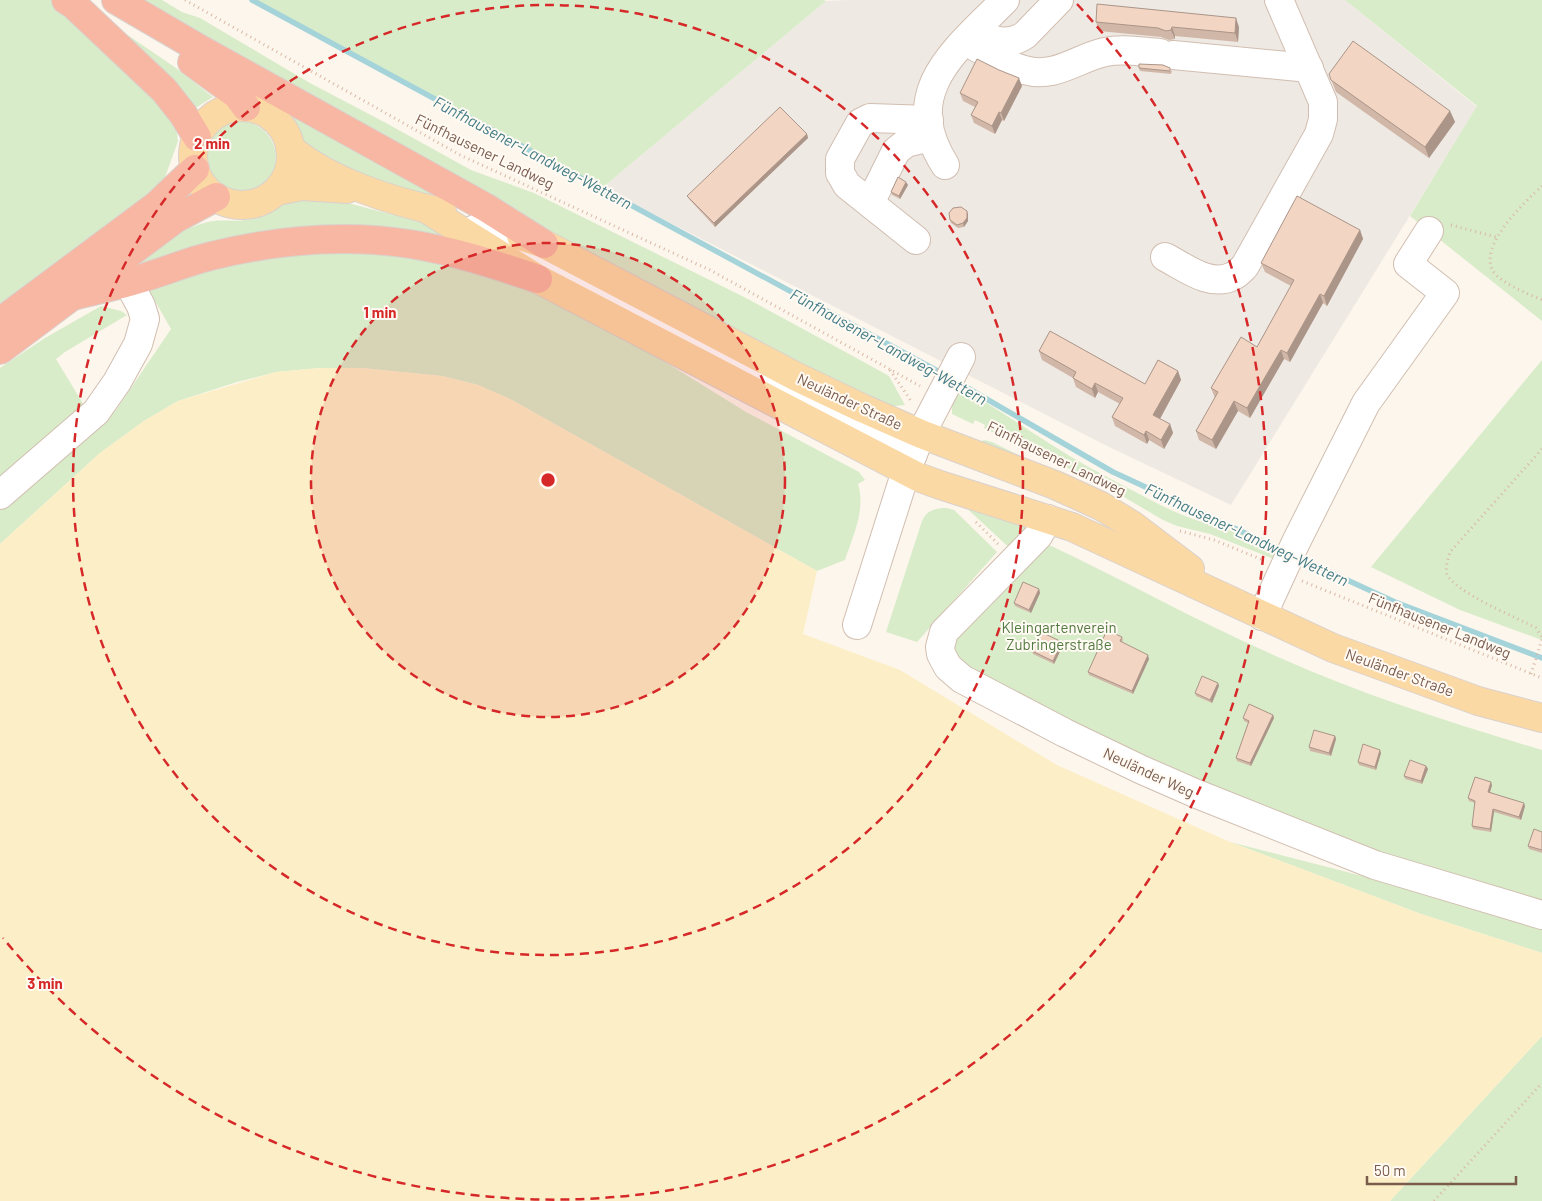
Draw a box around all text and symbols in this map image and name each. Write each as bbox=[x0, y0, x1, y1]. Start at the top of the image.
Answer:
water label: Fünfhausener-Landweg-Wettern bbox=[431, 92, 635, 212]
street label: Fünfhausener Landweg bbox=[413, 110, 557, 192]
text: 2 min bbox=[194, 134, 230, 152]
water label: Fünfhausener-Landweg-Wettern bbox=[787, 284, 991, 408]
text: 1 min bbox=[364, 303, 396, 321]
street label: Neuländer Straße bbox=[795, 369, 905, 433]
street label: Fünfhausener Landweg bbox=[985, 417, 1129, 499]
centre of rings bbox=[539, 471, 557, 489]
water label: Fünfhausener-Landweg-Wettern bbox=[1142, 478, 1352, 590]
street label: Fünfhausener Landweg bbox=[1366, 588, 1514, 662]
park label: Kleingartenverein Zubringerstraße bbox=[1001, 618, 1117, 653]
street label: Neuländer Straße bbox=[1344, 644, 1456, 700]
street label: Neuländer Weg bbox=[1101, 743, 1197, 801]
text: 3 min bbox=[27, 974, 63, 992]
scale bar bbox=[1367, 1154, 1516, 1186]
text: 50 m bbox=[1374, 1161, 1406, 1179]

